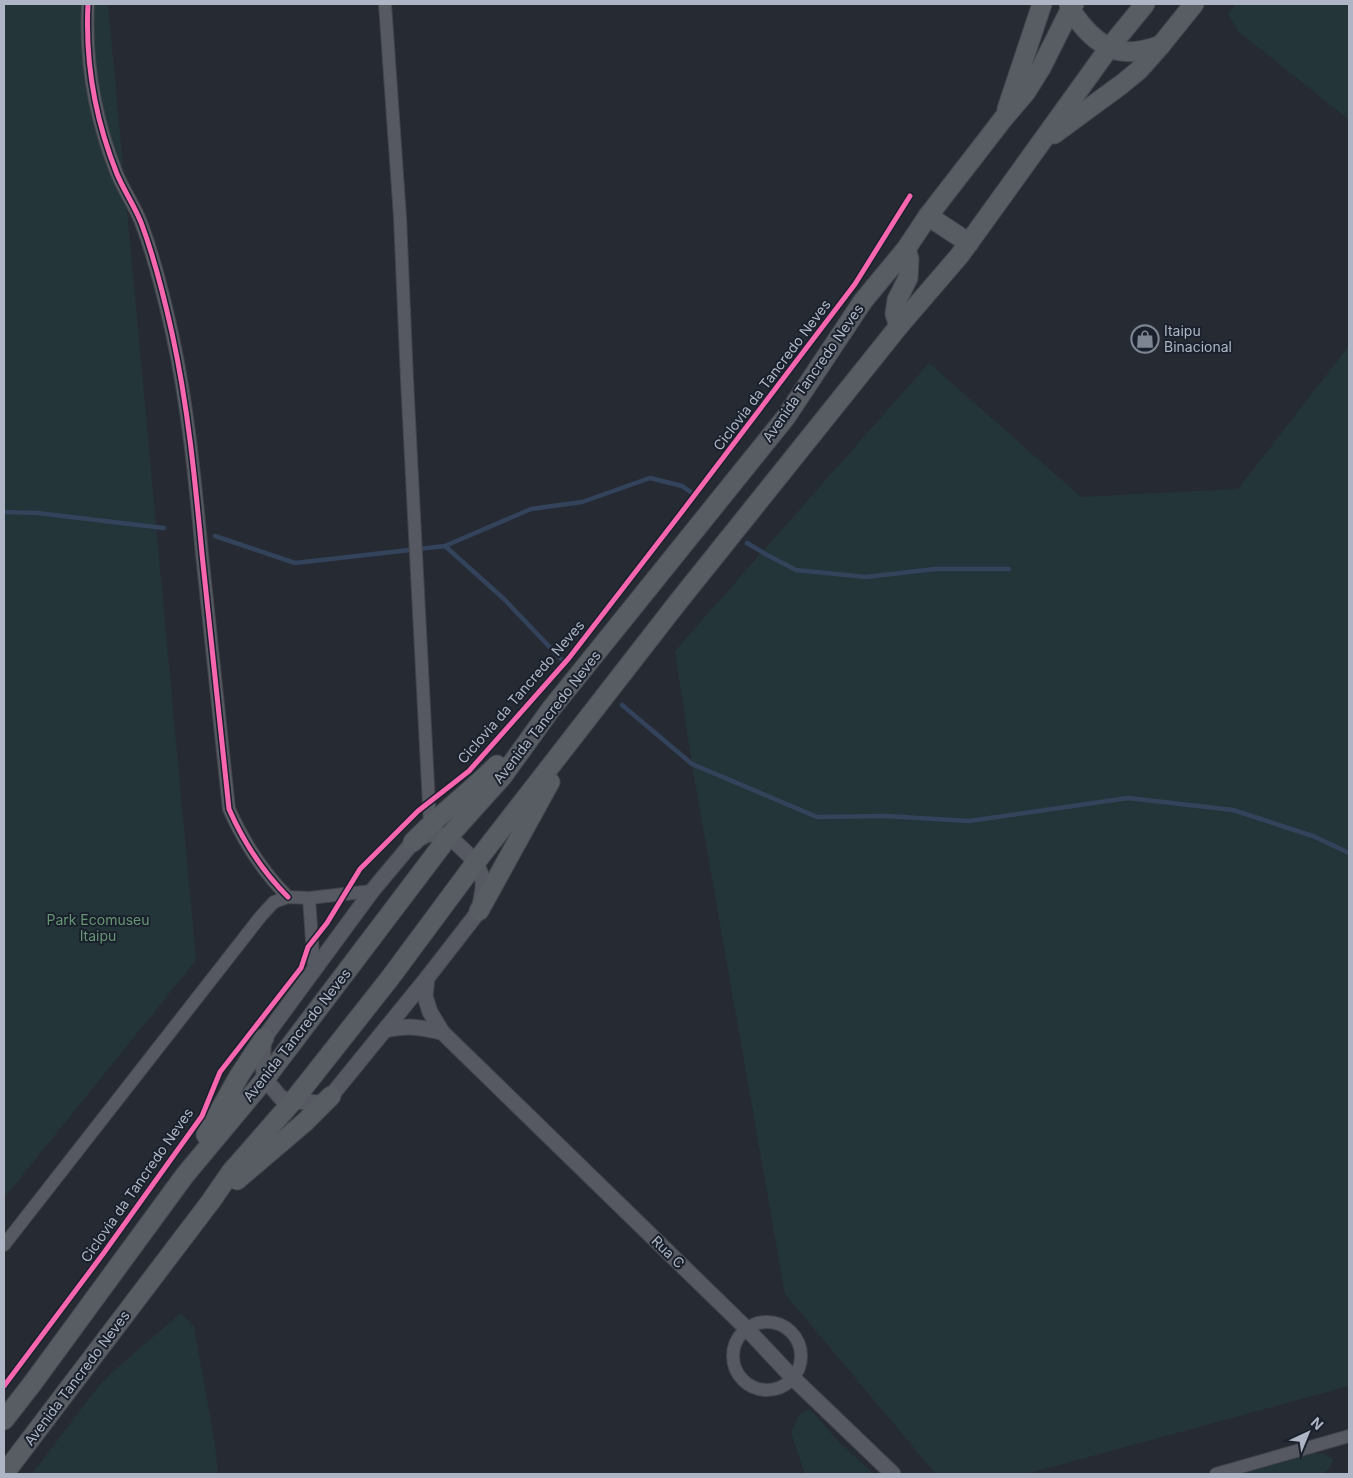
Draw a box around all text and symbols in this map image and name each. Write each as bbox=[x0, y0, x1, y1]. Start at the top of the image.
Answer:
street label: Ciclovia da Tancredo Neves bbox=[709, 296, 834, 453]
street label: Avenida Tancredo Neves bbox=[758, 301, 867, 445]
place label: Itaipu Binacional bbox=[1164, 322, 1232, 355]
shop icon: Itaipu Binacional bbox=[1130, 324, 1160, 354]
street label: Ciclovia da Tancredo Neves bbox=[454, 617, 588, 767]
street label: Avenida Tancredo Neves bbox=[489, 647, 604, 787]
park label: Park Ecomuseu Itaipu bbox=[46, 911, 150, 944]
street label: Avenida Tancredo Neves bbox=[239, 965, 354, 1105]
street label: Ciclovia da Tancredo Neves bbox=[77, 1104, 196, 1265]
street label: Rua C bbox=[648, 1232, 688, 1271]
street label: Avenida Tancredo Neves bbox=[20, 1307, 133, 1448]
north arrow bbox=[1283, 1408, 1333, 1458]
text: N bbox=[1308, 1413, 1327, 1433]

